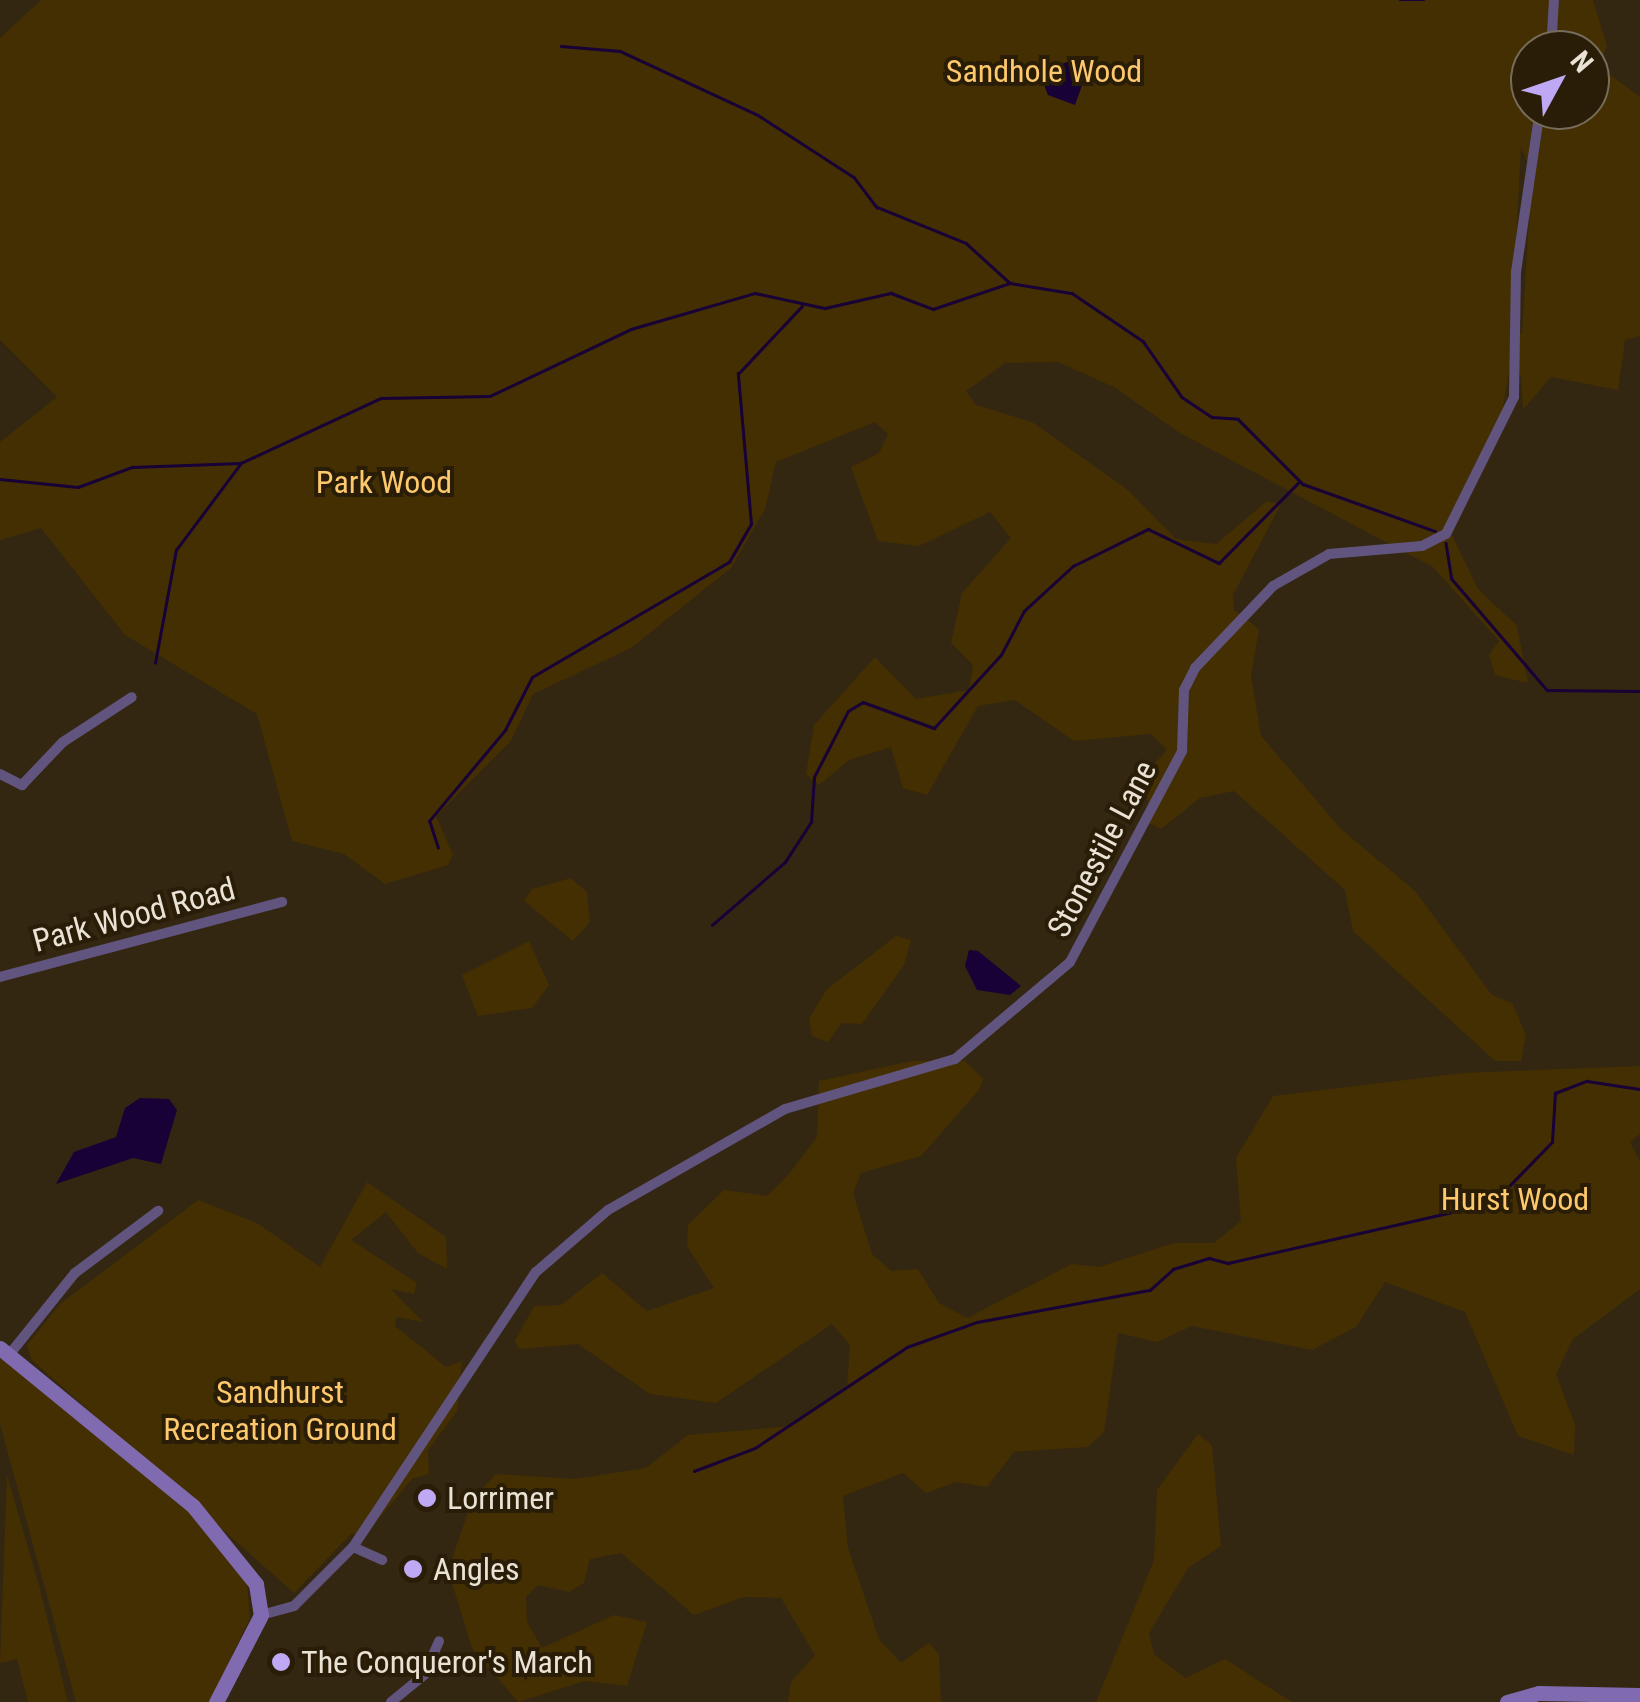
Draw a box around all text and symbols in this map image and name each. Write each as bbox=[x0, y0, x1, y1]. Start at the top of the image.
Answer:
north arrow bbox=[1510, 30, 1610, 130]
text: N bbox=[1564, 45, 1600, 79]
park label: Sandhole Wood bbox=[946, 52, 1142, 90]
park label: Park Wood bbox=[316, 463, 452, 501]
street label: Stonestile Lane bbox=[1039, 754, 1165, 944]
street label: Park Wood Road bbox=[29, 870, 239, 960]
park label: Hurst Wood bbox=[1441, 1180, 1589, 1218]
park label: Sandhurst Recreation Ground bbox=[163, 1374, 397, 1449]
place label: Lorrimer bbox=[447, 1479, 554, 1517]
marker: Lorrimer bbox=[416, 1487, 438, 1509]
place label: Angles bbox=[433, 1550, 520, 1588]
marker: Angles bbox=[402, 1558, 424, 1580]
place label: The Conqueror's March bbox=[301, 1643, 593, 1681]
marker: The Conqueror's March bbox=[270, 1651, 292, 1673]

